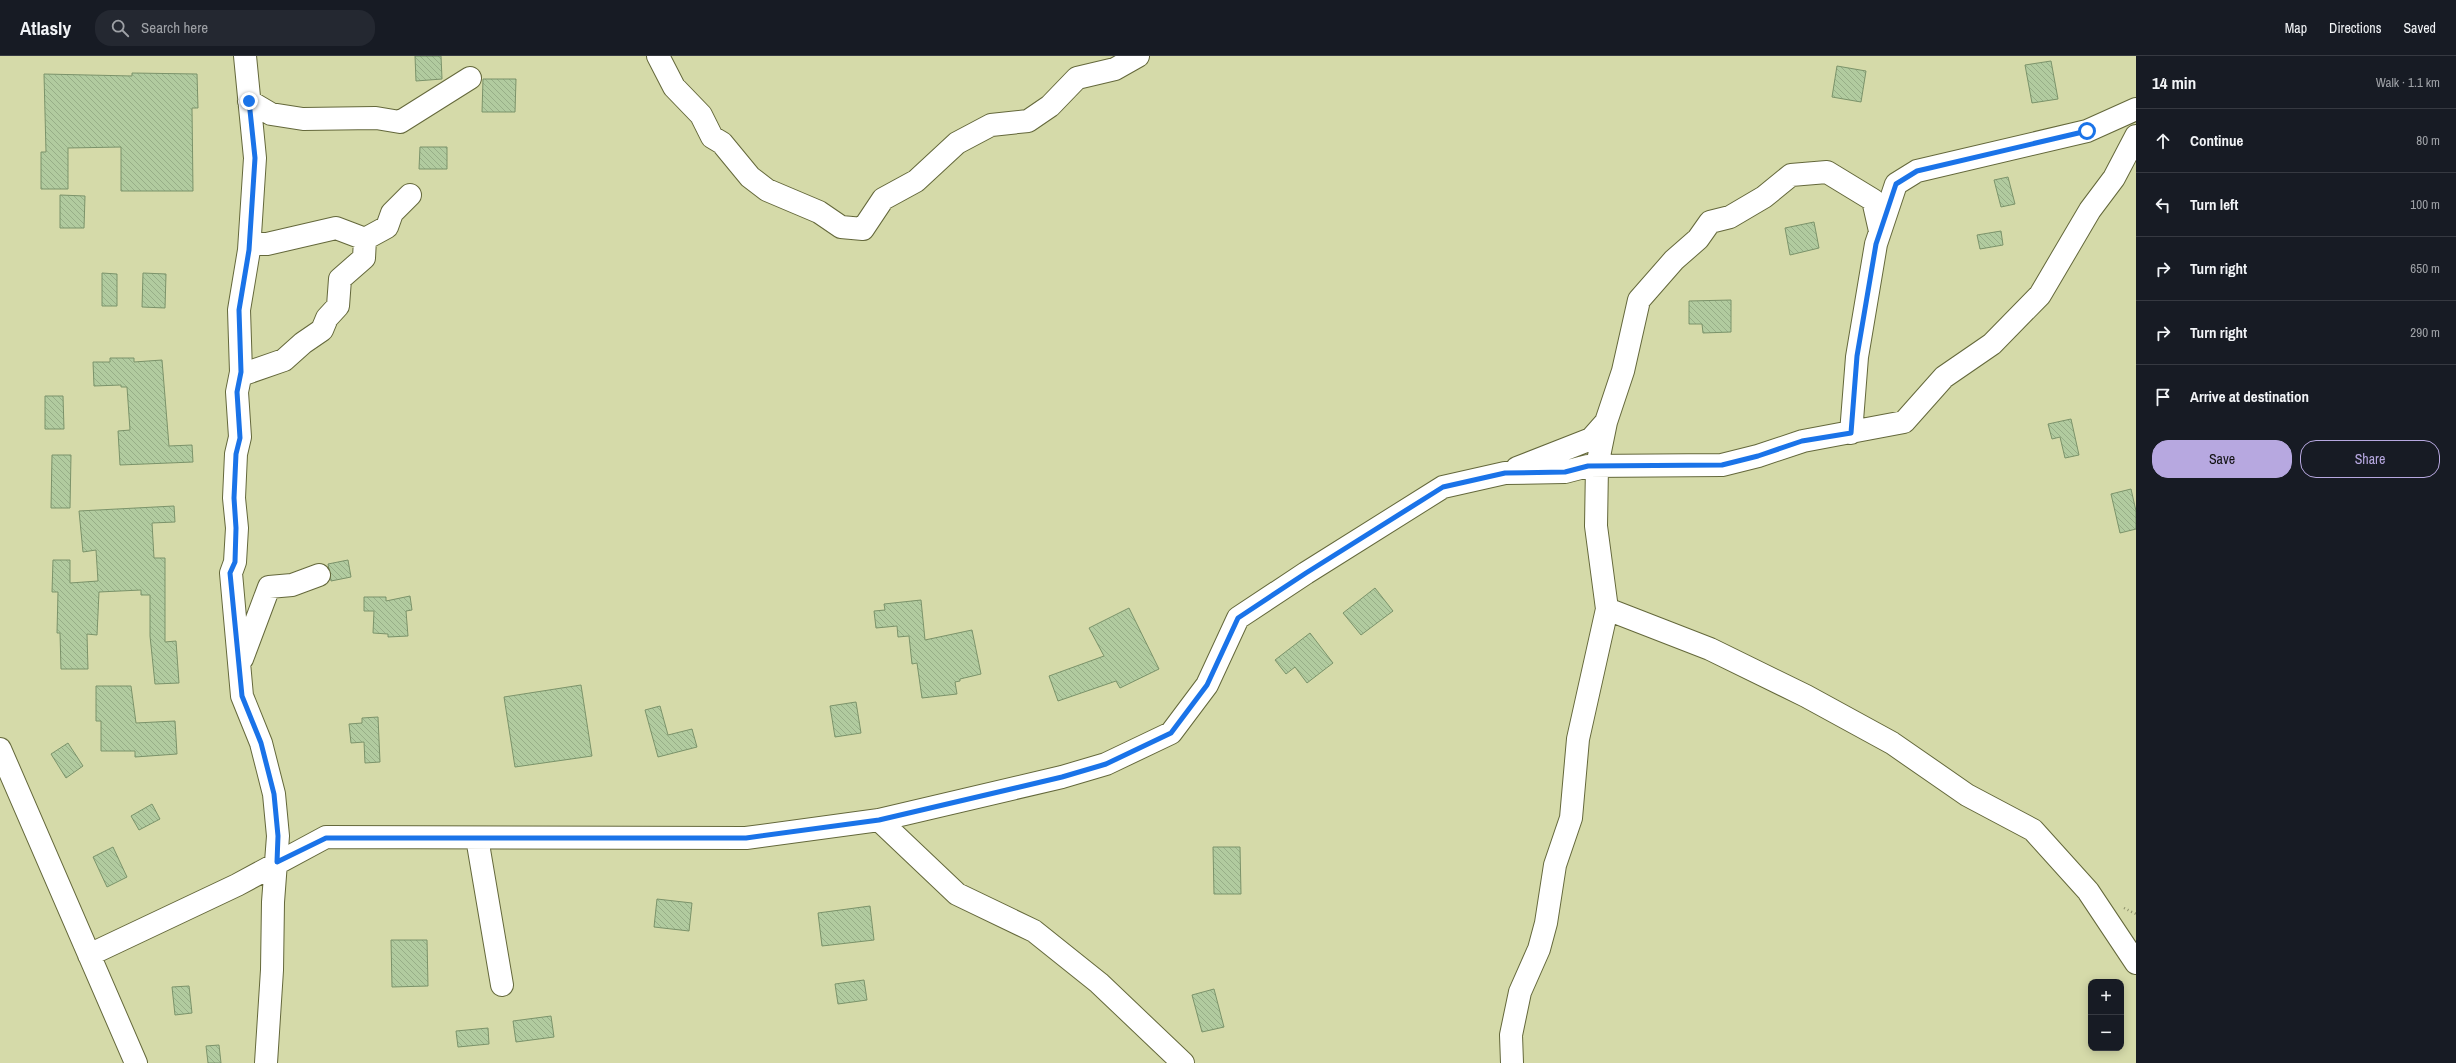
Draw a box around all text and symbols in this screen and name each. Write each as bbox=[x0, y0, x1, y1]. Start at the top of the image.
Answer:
search box bbox=[95, 10, 375, 46]
text: Atlasly bbox=[20, 15, 71, 41]
icon: search bbox=[109, 17, 131, 39]
text: Search here bbox=[141, 17, 208, 38]
text: Map bbox=[2285, 19, 2307, 37]
text: Directions bbox=[2329, 19, 2381, 37]
text: Saved bbox=[2403, 19, 2436, 37]
text: 14 min bbox=[2152, 71, 2196, 94]
text: Walk · 1.1 km bbox=[2376, 74, 2440, 91]
route end bbox=[240, 92, 258, 110]
route start bbox=[2078, 122, 2096, 140]
icon: ahead bbox=[2152, 130, 2174, 152]
text: Continue bbox=[2190, 130, 2243, 151]
text: 80 m bbox=[2416, 132, 2440, 149]
icon: left bbox=[2152, 194, 2174, 216]
text: Turn left bbox=[2190, 194, 2238, 215]
text: 100 m bbox=[2410, 196, 2440, 213]
icon: right bbox=[2152, 258, 2174, 280]
text: Turn right bbox=[2190, 258, 2247, 279]
text: 650 m bbox=[2410, 260, 2440, 277]
icon: right bbox=[2152, 322, 2174, 344]
text: Turn right bbox=[2190, 322, 2247, 343]
text: 290 m bbox=[2410, 324, 2440, 341]
icon: arrive bbox=[2152, 386, 2174, 408]
text: Arrive at destination bbox=[2190, 386, 2309, 407]
button: Save bbox=[2152, 440, 2292, 478]
button: Share bbox=[2300, 440, 2440, 478]
map controls bbox=[2088, 979, 2124, 1051]
button: + bbox=[2088, 979, 2124, 1015]
button: − bbox=[2088, 1015, 2124, 1051]

